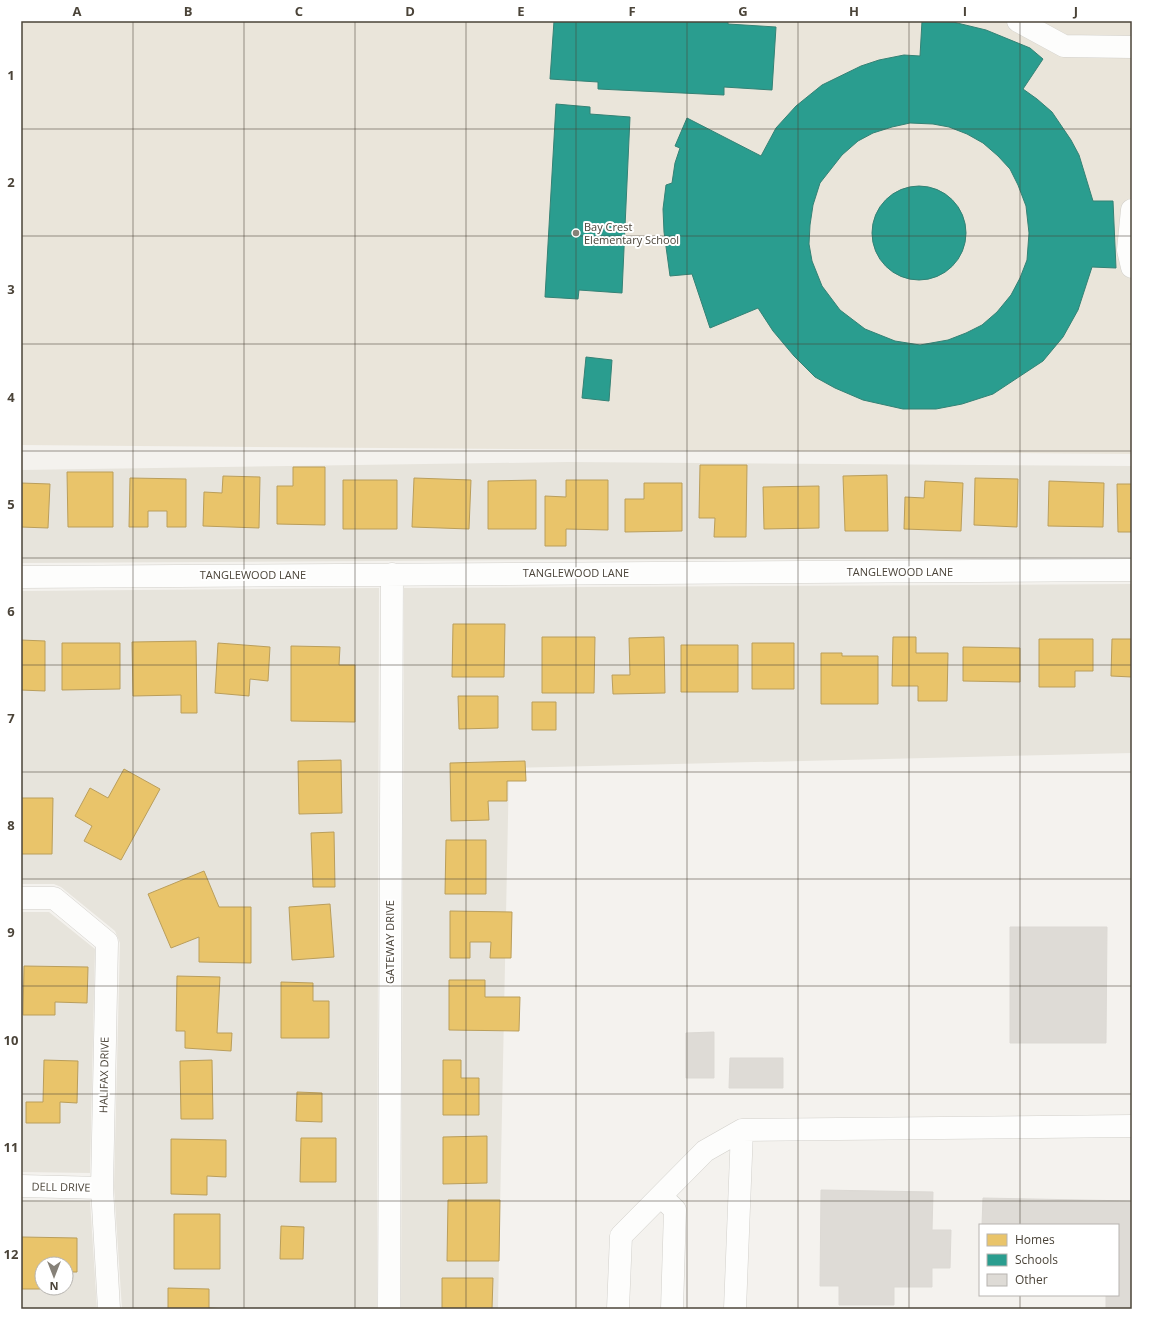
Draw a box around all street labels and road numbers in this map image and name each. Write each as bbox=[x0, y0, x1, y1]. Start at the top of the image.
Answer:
street label: TANGLEWOOD LANE bbox=[847, 564, 953, 579]
street label: TANGLEWOOD LANE bbox=[523, 565, 629, 580]
street label: TANGLEWOOD LANE bbox=[200, 567, 306, 582]
street label: GATEWAY DRIVE bbox=[382, 900, 397, 984]
street label: HALIFAX DRIVE bbox=[95, 1037, 112, 1113]
street label: DELL DRIVE bbox=[31, 1178, 91, 1195]

